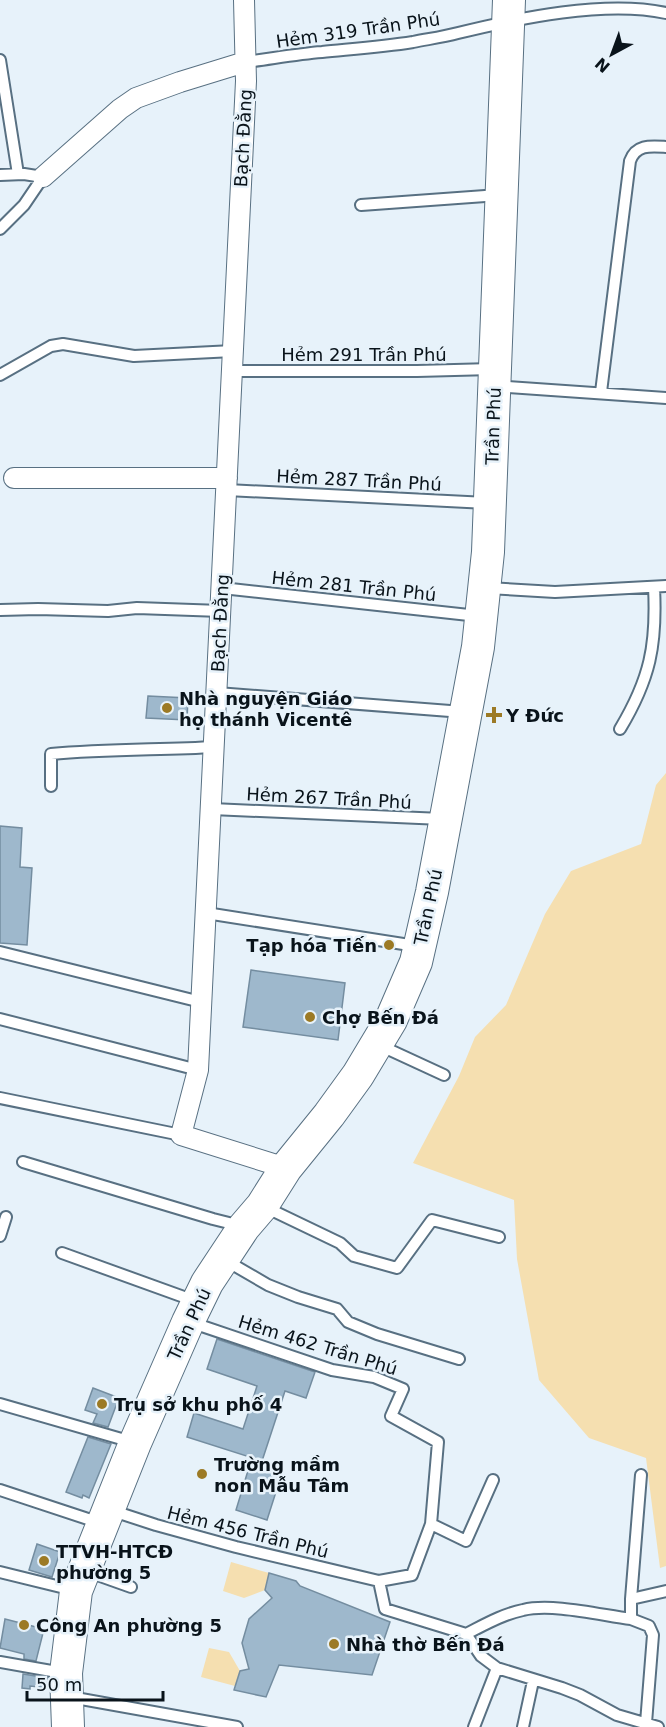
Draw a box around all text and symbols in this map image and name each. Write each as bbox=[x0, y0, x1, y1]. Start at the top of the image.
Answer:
street label: Hẻm 319 Trần Phú bbox=[275, 8, 441, 52]
north arrow bbox=[582, 24, 642, 84]
text: N bbox=[591, 53, 614, 77]
street label: Bạch Đằng bbox=[230, 88, 256, 188]
street label: Hẻm 291 Trần Phú bbox=[281, 344, 447, 365]
street label: Trần Phú bbox=[481, 387, 505, 466]
street label: Hẻm 287 Trần Phú bbox=[276, 465, 442, 495]
street label: Hẻm 281 Trần Phú bbox=[271, 567, 437, 605]
street label: Bạch Đằng bbox=[207, 573, 233, 673]
place label: Nhà nguyện Giáo họ thánh Vicentê bbox=[179, 688, 352, 730]
marker: Nhà nguyện Giáo họ thánh Vicentê bbox=[160, 701, 174, 715]
place label: Y Đức bbox=[505, 705, 564, 726]
marker: Y Đức bbox=[487, 708, 501, 722]
street label: Hẻm 267 Trần Phú bbox=[246, 783, 412, 813]
street label: Trần Phú bbox=[409, 867, 446, 948]
place label: Tạp hóa Tiến bbox=[246, 935, 377, 956]
marker: Tạp hóa Tiến bbox=[382, 938, 396, 952]
place label: Chợ Bến Đá bbox=[322, 1007, 439, 1028]
marker: Chợ Bến Đá bbox=[303, 1010, 317, 1024]
street label: Trần Phú bbox=[163, 1284, 215, 1365]
street label: Hẻm 462 Trần Phú bbox=[236, 1311, 400, 1379]
place label: Trụ sở khu phố 4 bbox=[114, 1394, 282, 1415]
marker: Trụ sở khu phố 4 bbox=[95, 1397, 109, 1411]
place label: Trường mầm non Mẫu Tâm bbox=[214, 1454, 349, 1496]
marker: Trường mầm non Mẫu Tâm bbox=[195, 1467, 209, 1481]
street label: Hẻm 456 Trần Phú bbox=[165, 1502, 331, 1562]
place label: TTVH-HTCĐ phường 5 bbox=[56, 1541, 173, 1583]
marker: TTVH-HTCĐ phường 5 bbox=[37, 1554, 51, 1568]
place label: Công An phường 5 bbox=[36, 1615, 222, 1636]
marker: Công An phường 5 bbox=[17, 1618, 31, 1632]
place label: Nhà thờ Bến Đá bbox=[346, 1634, 505, 1655]
marker: Nhà thờ Bến Đá bbox=[327, 1637, 341, 1651]
scale bar bbox=[27, 1664, 164, 1702]
text: 50 m bbox=[36, 1674, 82, 1695]

